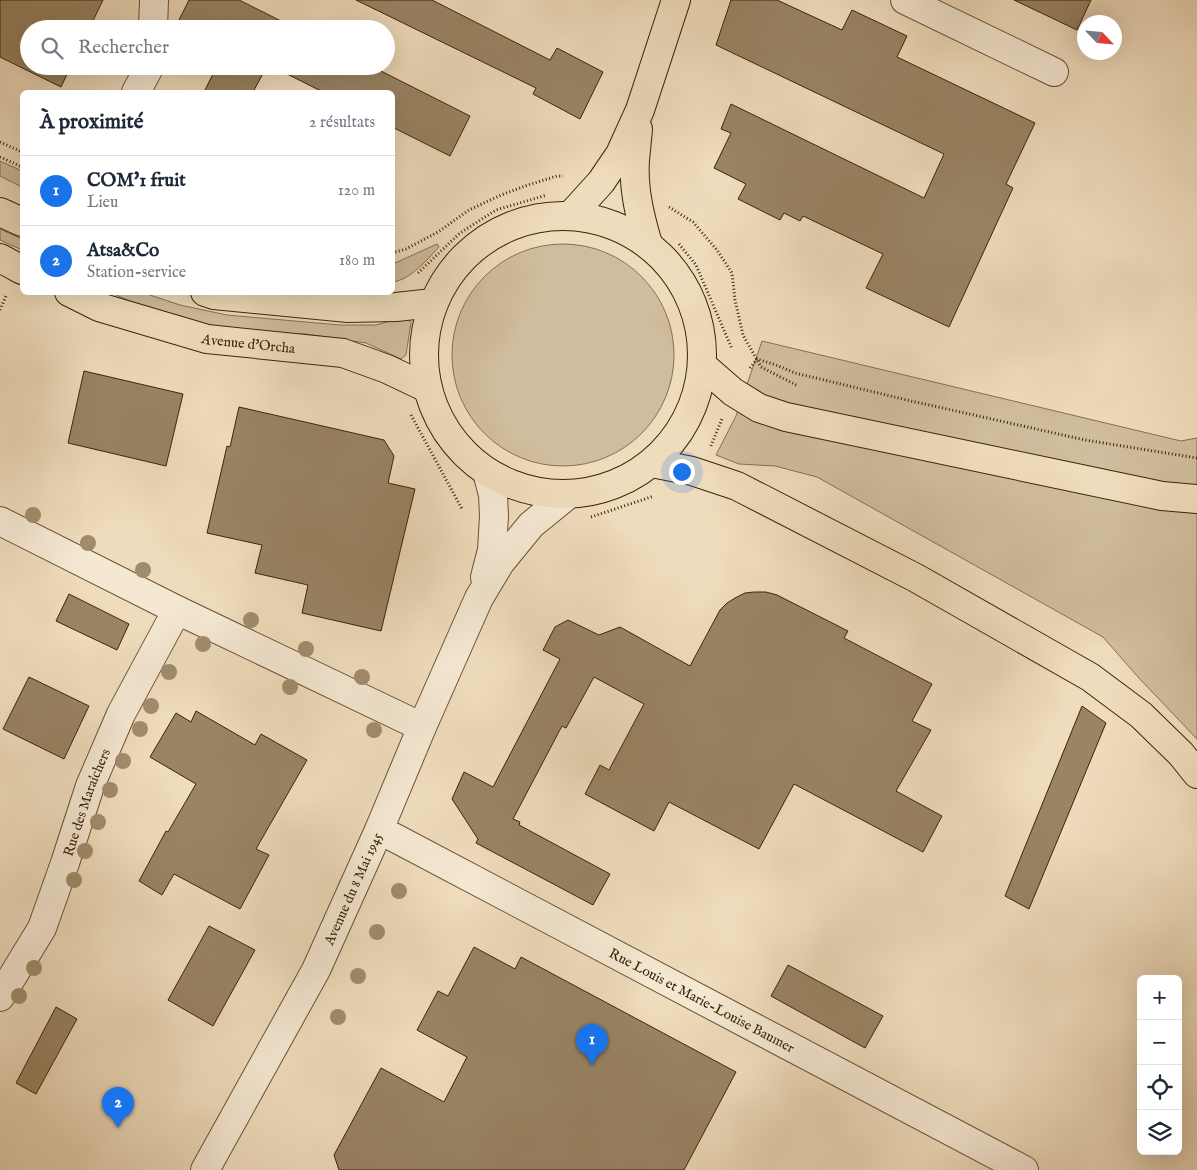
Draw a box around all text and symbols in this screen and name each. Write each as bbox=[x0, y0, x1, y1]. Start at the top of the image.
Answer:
north arrow bbox=[1077, 15, 1122, 60]
search box bbox=[20, 20, 395, 75]
icon: search bbox=[38, 34, 66, 62]
text: Rechercher bbox=[78, 36, 169, 60]
text: À proximité bbox=[40, 109, 143, 136]
text: 2 résultats bbox=[309, 113, 375, 133]
text: COM'1 fruit bbox=[87, 169, 186, 193]
text: 1 bbox=[53, 181, 59, 201]
text: 120 m bbox=[338, 181, 375, 201]
text: Lieu bbox=[87, 193, 118, 213]
text: Atsa&Co bbox=[87, 239, 159, 263]
text: 2 bbox=[52, 251, 60, 271]
text: 180 m bbox=[339, 251, 375, 271]
text: Station-service bbox=[87, 263, 186, 283]
street label: Avenue d'Orcha bbox=[198, 330, 297, 358]
your location bbox=[669, 459, 695, 485]
street label: Rue des Maraîchers bbox=[60, 746, 115, 859]
street label: Avenue du 8 Mai 1945 bbox=[320, 830, 387, 949]
street label: Rue Louis et Marie-Louise Baumer bbox=[606, 945, 797, 1057]
map controls bbox=[1137, 975, 1182, 1155]
button: + bbox=[1137, 975, 1182, 1020]
button: − bbox=[1137, 1020, 1182, 1065]
pin: 1 bbox=[576, 1024, 608, 1065]
button: locate bbox=[1137, 1065, 1182, 1110]
pin: 2 bbox=[102, 1087, 134, 1128]
button: layers bbox=[1137, 1110, 1182, 1155]

